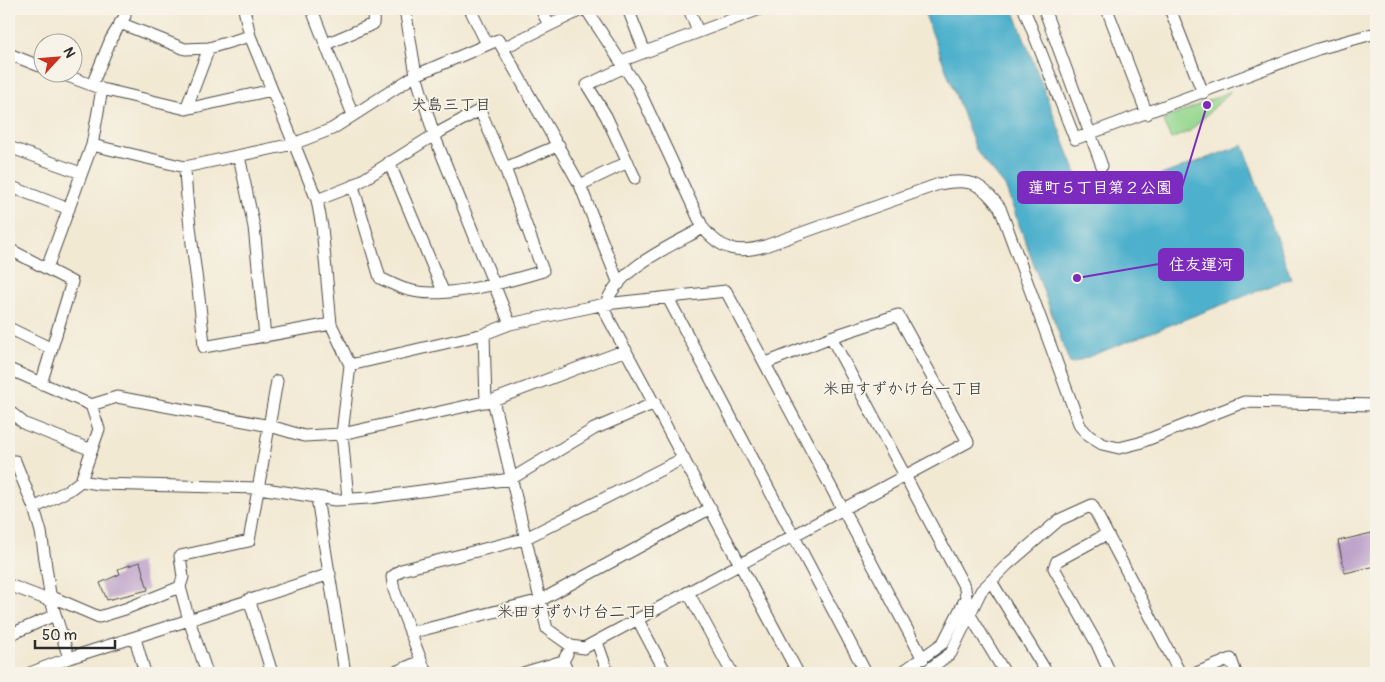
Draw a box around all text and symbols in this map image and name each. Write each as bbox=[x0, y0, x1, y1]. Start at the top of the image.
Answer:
north arrow bbox=[32, 32, 82, 82]
text: N bbox=[60, 45, 79, 61]
district label: 犬島三丁目 bbox=[411, 95, 491, 115]
callout: 蓮町５丁目第２公園 bbox=[1018, 172, 1182, 203]
text: 蓮町５丁目第２公園 bbox=[1028, 178, 1172, 198]
callout: 住友運河 bbox=[1159, 249, 1243, 280]
text: 住友運河 bbox=[1169, 255, 1233, 275]
district label: 米田すずかけ台一丁目 bbox=[823, 379, 983, 399]
district label: 米田すずかけ台二丁目 bbox=[497, 602, 657, 622]
scale bar bbox=[35, 617, 115, 649]
text: 50 m bbox=[42, 626, 77, 645]

